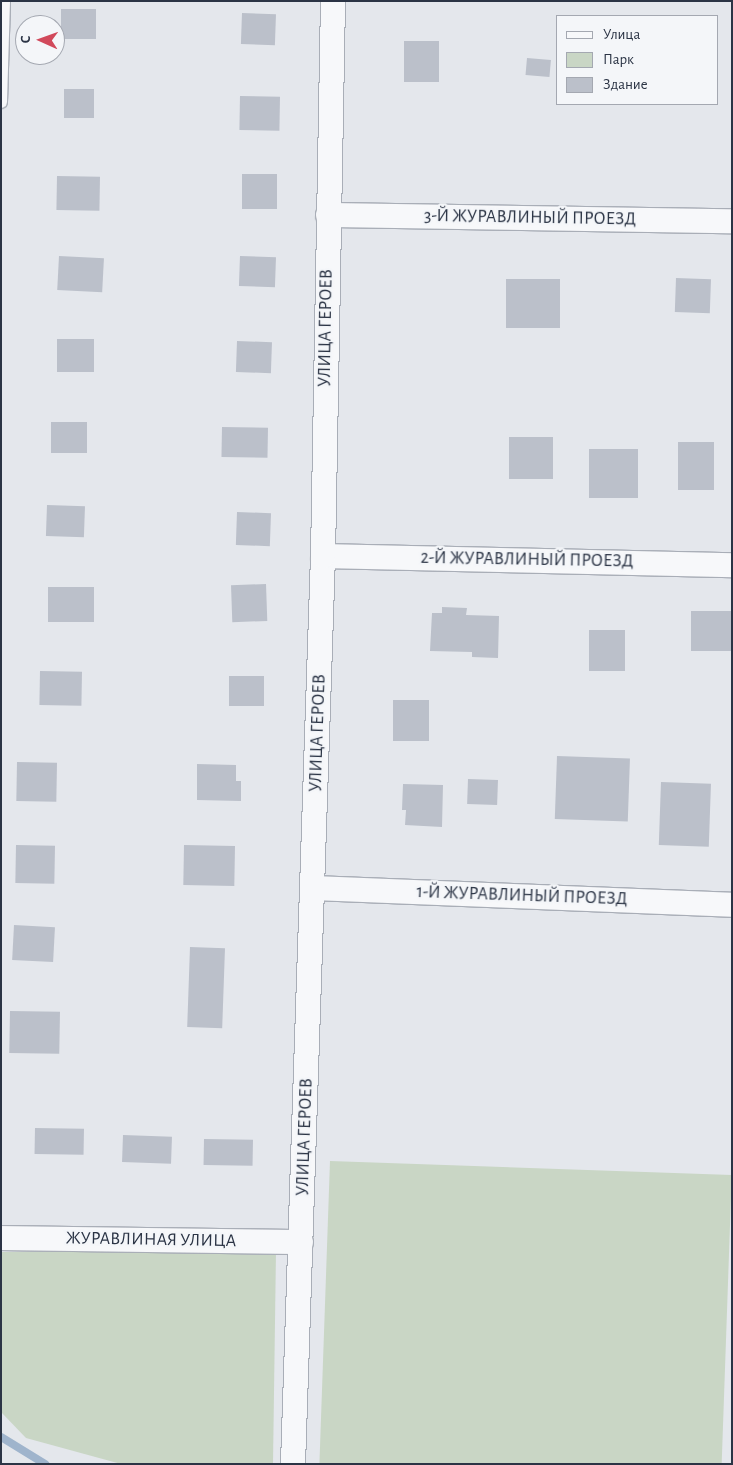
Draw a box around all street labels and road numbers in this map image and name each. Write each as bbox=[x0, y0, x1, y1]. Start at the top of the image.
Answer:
street label: 3-Й ЖУРАВЛИНЫЙ ПРОЕЗД bbox=[424, 205, 636, 231]
street label: УЛИЦА ГЕРОЕВ bbox=[314, 269, 338, 387]
street label: 2-Й ЖУРАВЛИНЫЙ ПРОЕЗД bbox=[420, 547, 634, 573]
street label: УЛИЦА ГЕРОЕВ bbox=[305, 674, 331, 792]
street label: 1-Й ЖУРАВЛИНЫЙ ПРОЕЗД bbox=[416, 882, 628, 910]
street label: УЛИЦА ГЕРОЕВ bbox=[292, 1078, 318, 1196]
street label: ЖУРАВЛИНАЯ УЛИЦА bbox=[66, 1228, 236, 1252]

